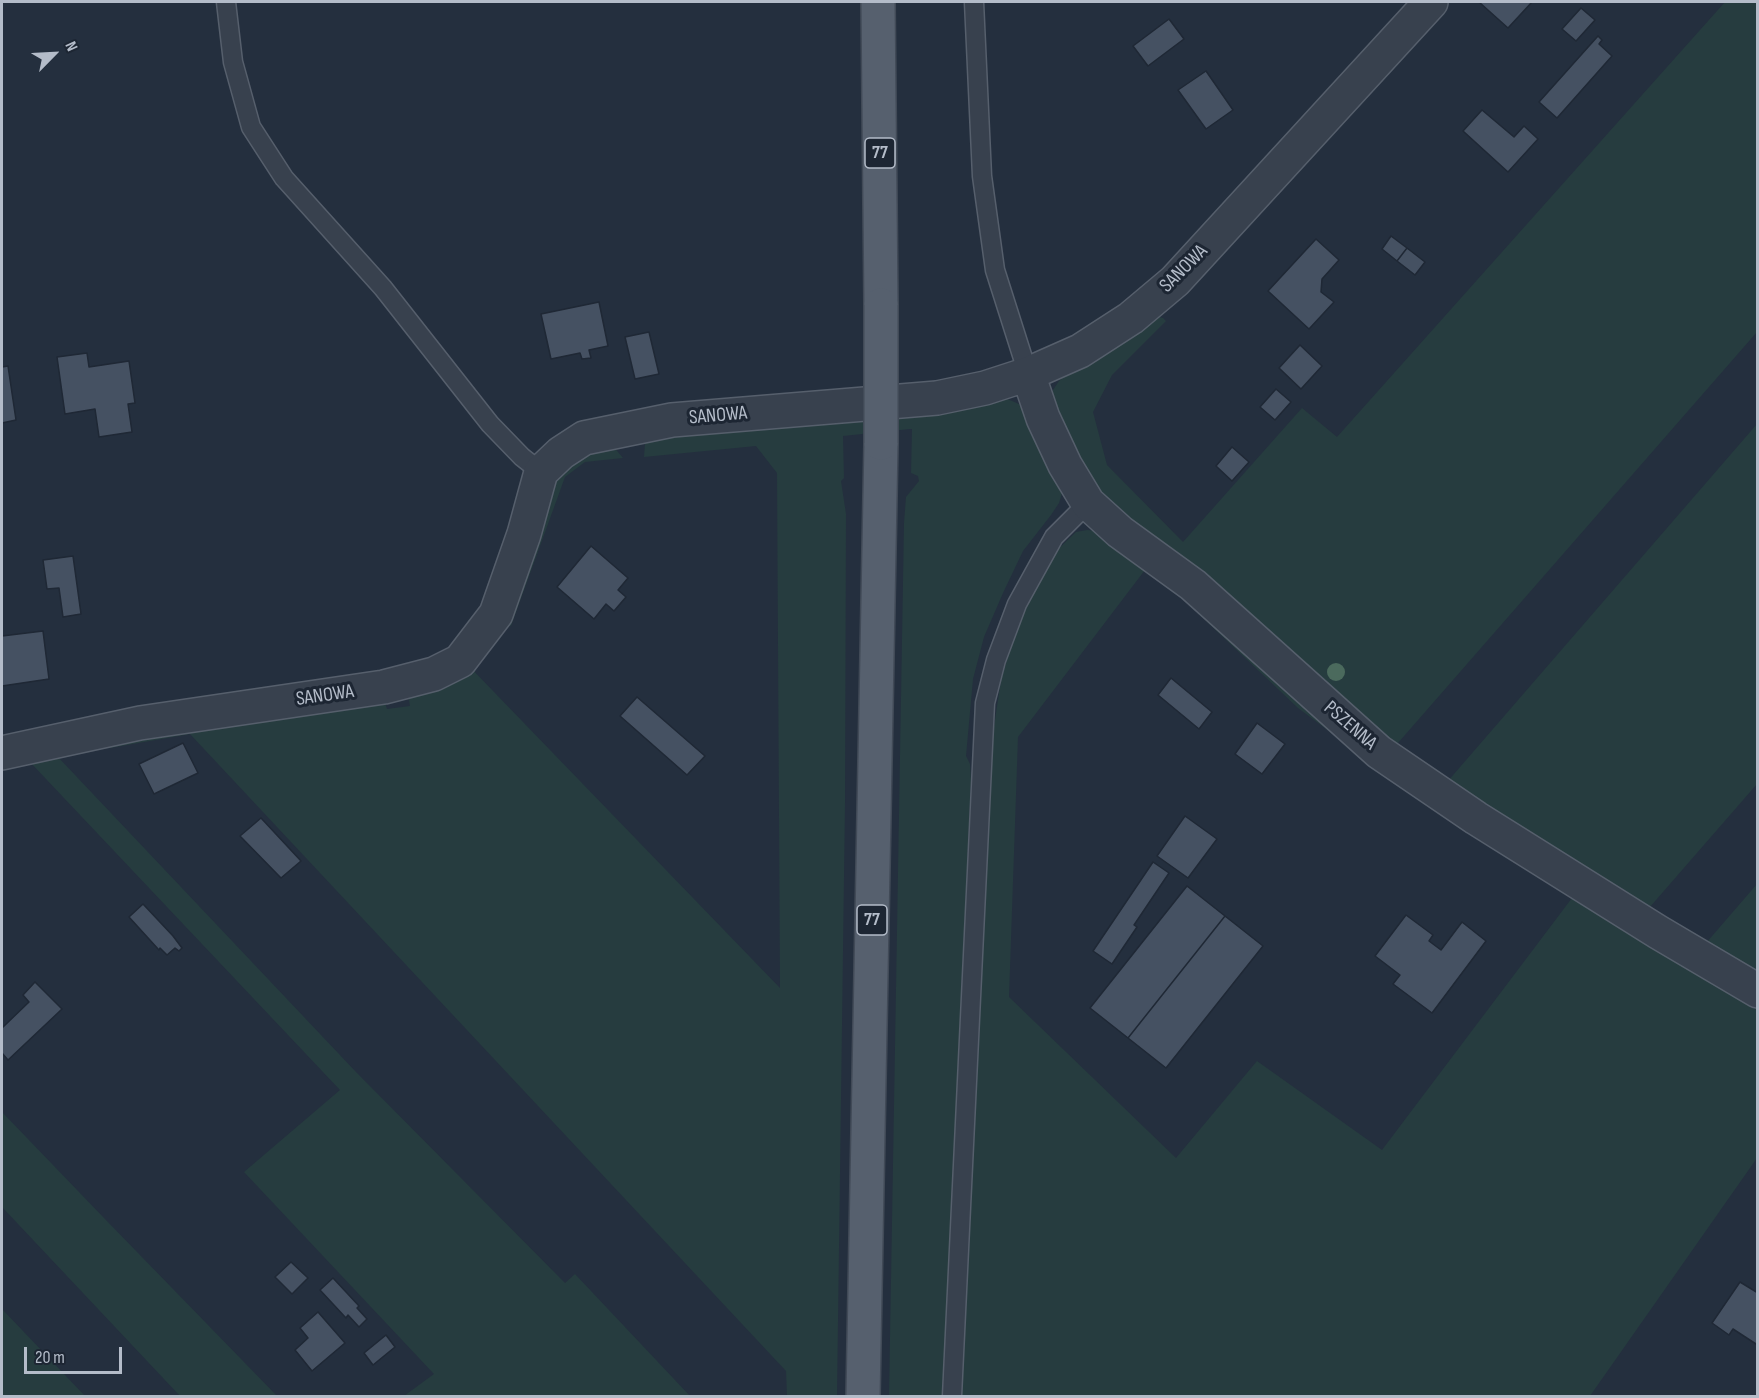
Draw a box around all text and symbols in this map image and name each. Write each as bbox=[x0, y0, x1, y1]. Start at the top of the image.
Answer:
north arrow bbox=[24, 24, 84, 84]
text: N bbox=[60, 39, 81, 54]
road number: 77 bbox=[865, 138, 895, 168]
street label: SANOWA bbox=[1155, 240, 1213, 298]
street label: SANOWA bbox=[688, 402, 748, 430]
street label: SANOWA bbox=[295, 680, 355, 712]
street label: PSZENNA bbox=[1319, 696, 1381, 756]
road number: 77 bbox=[857, 905, 887, 935]
scale bar bbox=[27, 1335, 124, 1373]
text: 20 m bbox=[35, 1347, 65, 1368]

